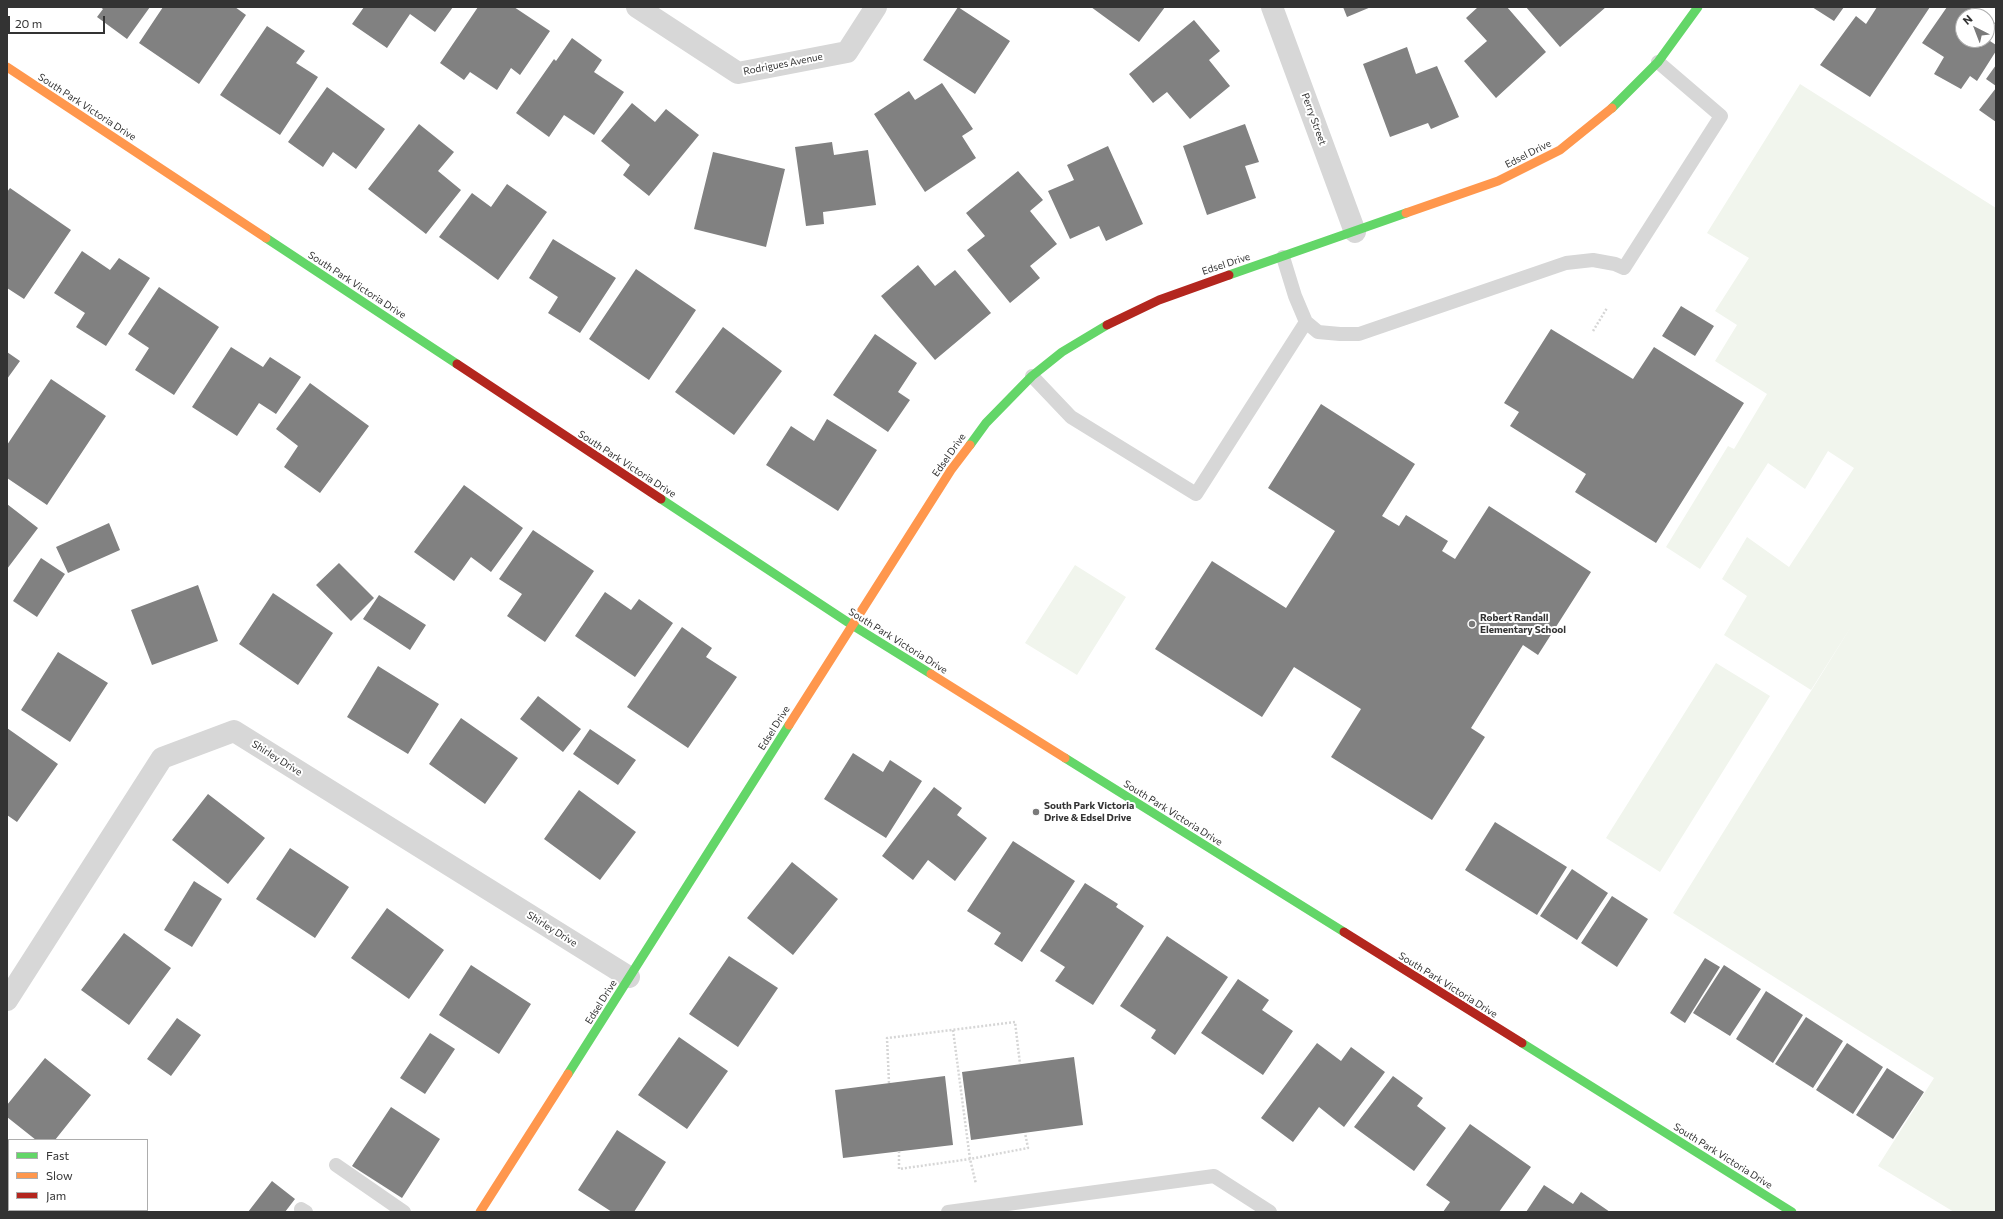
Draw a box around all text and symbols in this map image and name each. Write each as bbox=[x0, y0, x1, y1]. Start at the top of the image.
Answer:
scale bar bbox=[10, 8, 107, 34]
north arrow bbox=[1955, 8, 1995, 48]
text: N bbox=[1960, 12, 1975, 27]
text: 20 m bbox=[15, 16, 42, 30]
street label: Rodrigues Avenue bbox=[742, 50, 824, 78]
street label: South Park Victoria Drive bbox=[36, 71, 138, 143]
street label: Perry Street bbox=[1299, 91, 1329, 147]
street label: Edsel Drive bbox=[1503, 137, 1553, 171]
street label: South Park Victoria Drive bbox=[306, 249, 408, 321]
street label: Edsel Drive bbox=[1200, 251, 1252, 277]
street label: South Park Victoria Drive bbox=[576, 428, 678, 500]
street label: Edsel Drive bbox=[930, 431, 968, 479]
street label: South Park Victoria Drive bbox=[846, 606, 950, 676]
place label: Robert Randall Elementary School bbox=[1480, 612, 1566, 636]
marker: Robert Randall Elementary School bbox=[1467, 619, 1477, 629]
street label: Edsel Drive bbox=[756, 704, 792, 752]
street label: Shirley Drive bbox=[250, 738, 304, 778]
street label: South Park Victoria Drive bbox=[1121, 778, 1225, 848]
place label: South Park Victoria Drive & Edsel Drive bbox=[1044, 800, 1134, 824]
marker: South Park Victoria Drive & Edsel Drive bbox=[1031, 807, 1041, 817]
street label: Shirley Drive bbox=[525, 909, 579, 949]
street label: South Park Victoria Drive bbox=[1396, 950, 1500, 1020]
street label: Edsel Drive bbox=[583, 978, 619, 1026]
street label: South Park Victoria Drive bbox=[1671, 1121, 1775, 1191]
legend bbox=[8, 1139, 148, 1211]
text: Fast bbox=[46, 1148, 69, 1162]
text: Slow bbox=[46, 1168, 73, 1182]
text: Jam bbox=[46, 1188, 66, 1202]

